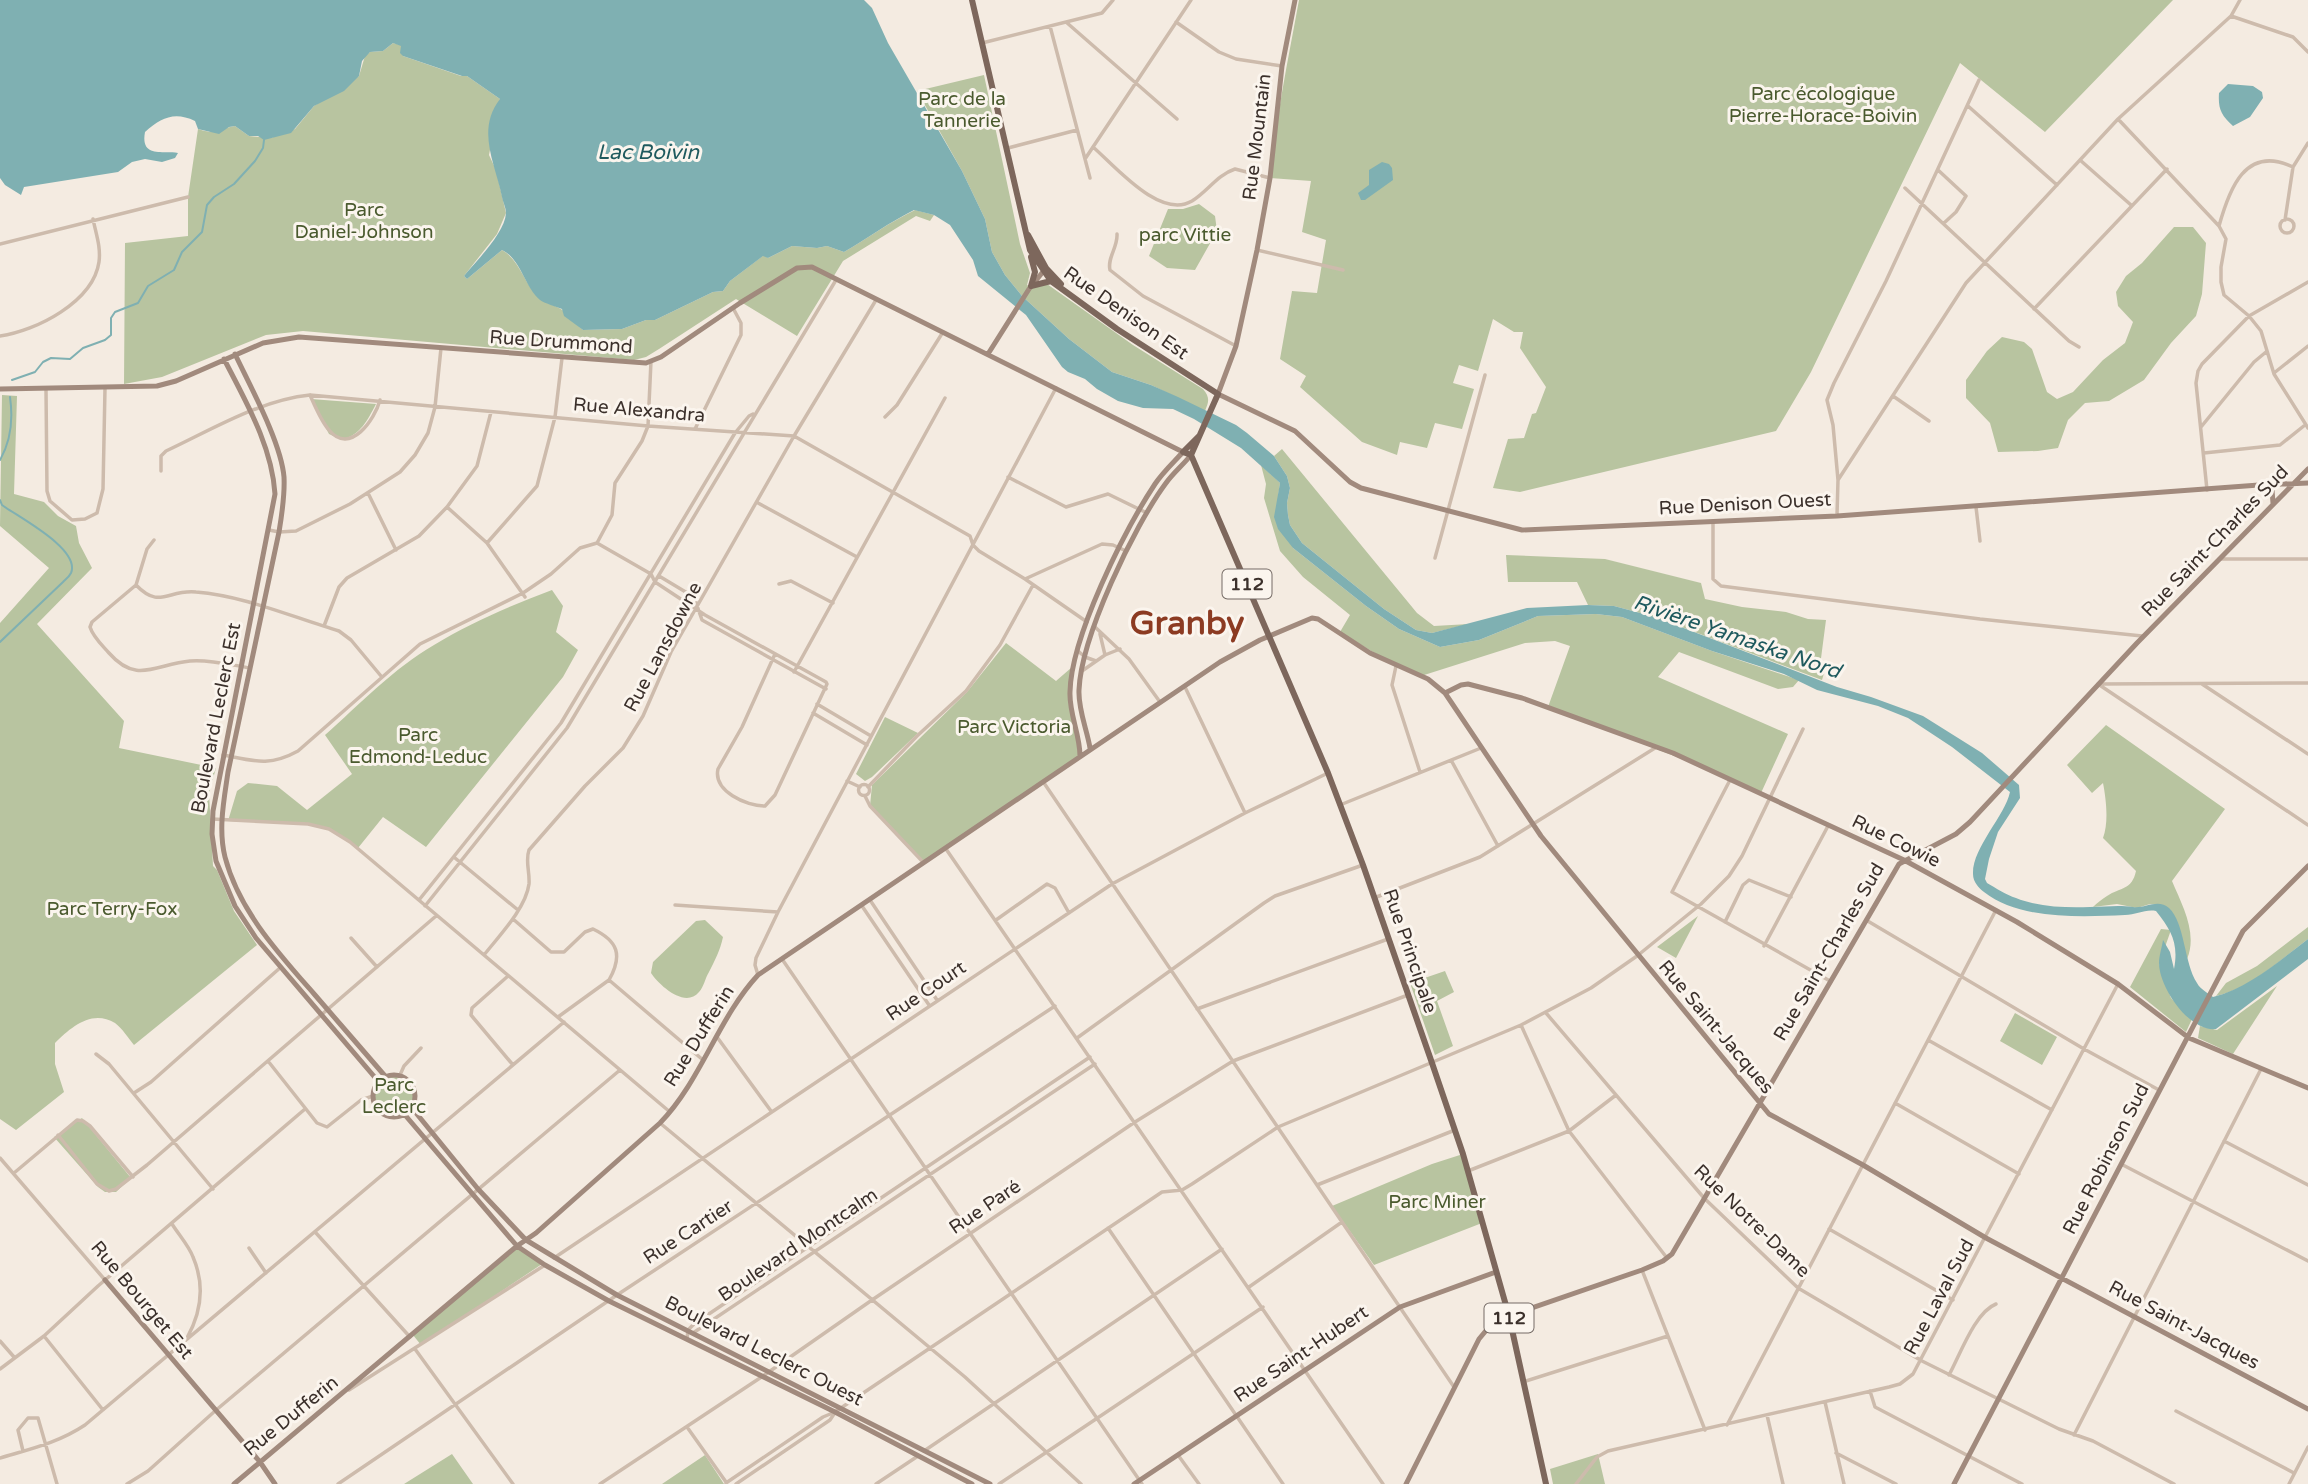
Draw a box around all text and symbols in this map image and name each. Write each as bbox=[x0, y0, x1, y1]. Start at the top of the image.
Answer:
street label: Rue Mountain bbox=[1238, 72, 1276, 202]
park label: Parc écologique Pierre-Horace-Boivin bbox=[1729, 83, 1917, 127]
park label: Parc de la Tannerie bbox=[918, 88, 1006, 132]
water label: Lac Boivin bbox=[597, 140, 700, 165]
park label: Parc Daniel-Johnson bbox=[295, 199, 433, 243]
park label: parc Vittie bbox=[1139, 224, 1231, 246]
street label: Rue Denison Est bbox=[1059, 262, 1193, 364]
street label: Rue Drummond bbox=[489, 326, 633, 358]
street label: Rue Alexandra bbox=[572, 393, 706, 427]
street label: Rue Saint-Charles Sud bbox=[2137, 461, 2293, 621]
street label: Rue Denison Ouest bbox=[1658, 488, 1832, 520]
road number: 112 bbox=[1222, 570, 1272, 598]
street label: Rue Lansdowne bbox=[620, 578, 706, 716]
water label: Rivière Yamaska Nord bbox=[1630, 590, 1846, 685]
district label: Granby bbox=[1130, 604, 1245, 643]
street label: Boulevard Leclerc Est bbox=[187, 621, 245, 815]
park label: Parc Victoria bbox=[957, 716, 1071, 738]
park label: Parc Edmond-Leduc bbox=[349, 724, 487, 768]
street label: Rue Cowie bbox=[1848, 810, 1944, 872]
street label: Rue Saint-Charles Sud bbox=[1769, 859, 1889, 1045]
street label: Rue Principale bbox=[1378, 886, 1442, 1016]
park label: Parc Terry-Fox bbox=[47, 898, 177, 920]
street label: Rue Court bbox=[882, 956, 970, 1026]
street label: Rue Saint-Jacques bbox=[1654, 956, 1778, 1098]
street label: Rue Dufferin bbox=[659, 981, 739, 1091]
park label: Parc Leclerc bbox=[362, 1074, 426, 1118]
street label: Rue Robinson Sud bbox=[2058, 1080, 2154, 1238]
street label: Rue Notre-Dame bbox=[1689, 1160, 1815, 1282]
street label: Rue Paré bbox=[945, 1175, 1025, 1239]
street label: Boulevard Montcalm bbox=[714, 1184, 882, 1306]
park label: Parc Miner bbox=[1388, 1191, 1486, 1213]
street label: Rue Cartier bbox=[639, 1195, 737, 1269]
street label: Rue Laval Sud bbox=[1899, 1235, 1979, 1359]
street label: Rue Bourget Est bbox=[86, 1237, 198, 1363]
street label: Rue Saint-Jacques bbox=[2105, 1276, 2263, 1374]
street label: Boulevard Leclerc Ouest bbox=[661, 1291, 867, 1411]
street label: Rue Saint-Hubert bbox=[1230, 1301, 1372, 1407]
road number: 112 bbox=[1484, 1303, 1534, 1332]
street label: Rue Dufferin bbox=[239, 1371, 343, 1461]

